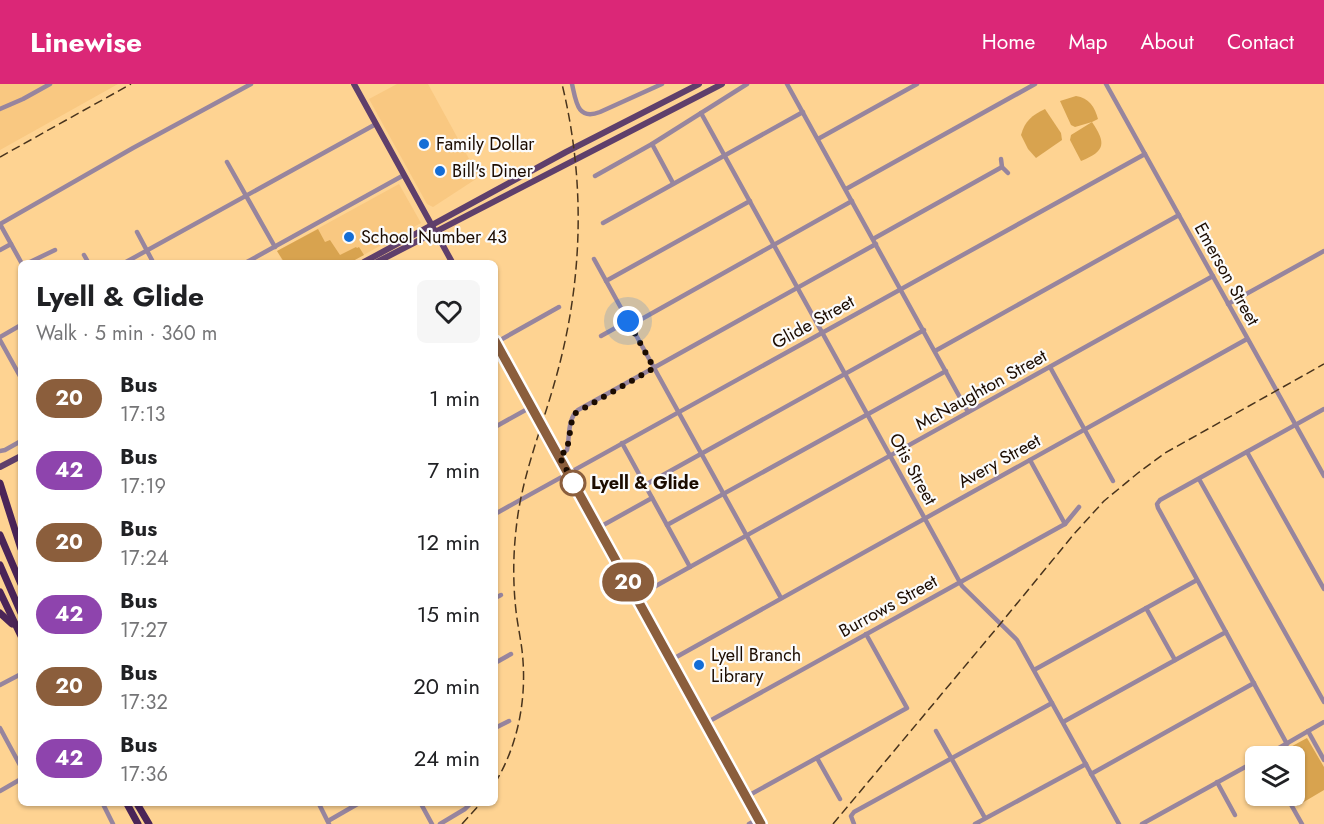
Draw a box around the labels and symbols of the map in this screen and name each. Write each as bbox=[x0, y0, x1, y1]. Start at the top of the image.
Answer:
place label: Family Dollar bbox=[436, 131, 535, 157]
marker: Family Dollar bbox=[417, 137, 431, 151]
place label: Bill's Diner bbox=[452, 158, 534, 184]
marker: Bill's Diner bbox=[433, 164, 447, 178]
street label: Emerson Street bbox=[1188, 218, 1266, 331]
place label: School Number 43 bbox=[361, 224, 507, 250]
marker: School Number 43 bbox=[342, 230, 356, 244]
street label: Glide Street bbox=[767, 288, 860, 355]
your location bbox=[613, 306, 643, 336]
street label: McNaughton Street bbox=[910, 343, 1052, 437]
street label: Avery Street bbox=[953, 427, 1046, 494]
street label: Otis Street bbox=[883, 428, 944, 510]
marker: Lyell & Glide bbox=[560, 470, 586, 496]
place label: Lyell & Glide bbox=[591, 470, 699, 496]
line badge: 20 bbox=[601, 562, 655, 602]
street label: Burrows Street bbox=[834, 568, 943, 644]
place label: Lyell Branch Library bbox=[711, 642, 801, 689]
marker: Lyell Branch Library bbox=[692, 658, 706, 672]

